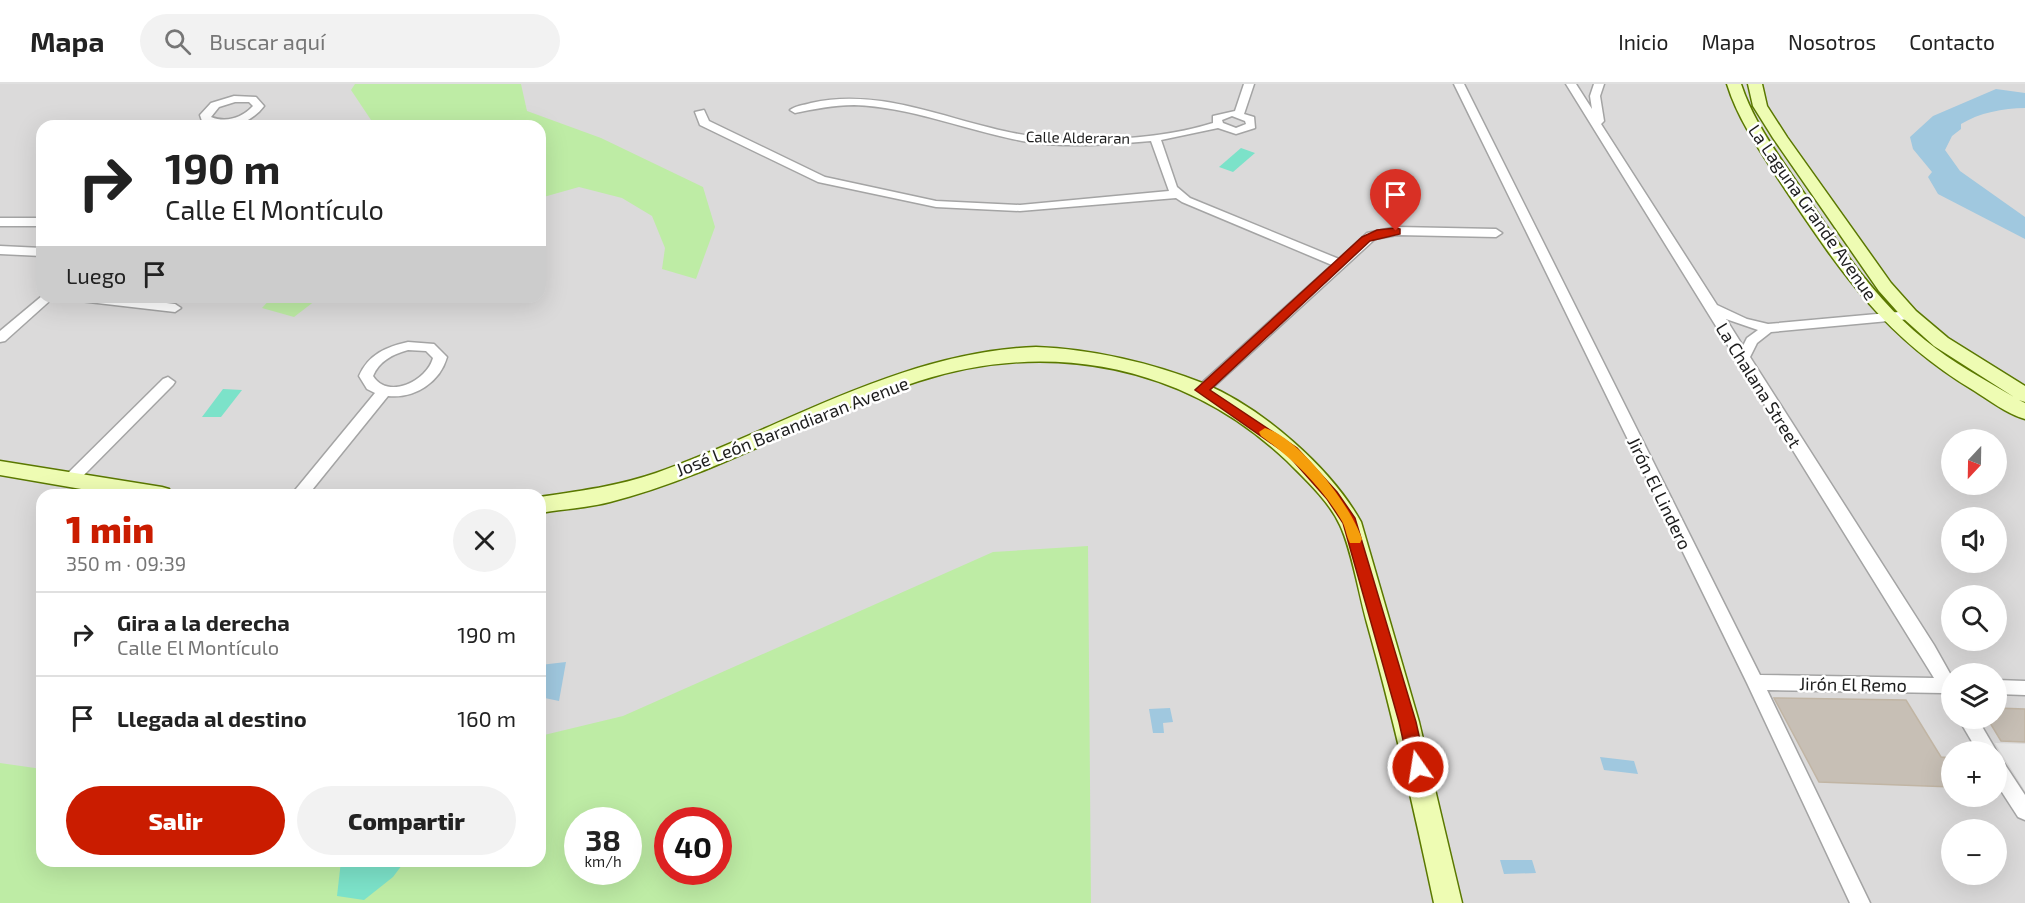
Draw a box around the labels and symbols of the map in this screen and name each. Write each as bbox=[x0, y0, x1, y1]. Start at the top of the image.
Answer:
street label: La Laguna Grande Avenue bbox=[1744, 120, 1882, 304]
street label: Calle Alderaran bbox=[1026, 127, 1130, 147]
pin bbox=[1370, 169, 1421, 231]
street label: La Chalana Street bbox=[1712, 318, 1806, 452]
street label: José León Barandiaran Avenue bbox=[673, 371, 911, 481]
north arrow bbox=[1941, 429, 2007, 495]
street label: Jirón El Lindero bbox=[1623, 433, 1697, 553]
street label: Jirón El Remo bbox=[1799, 672, 1907, 696]
position arrow bbox=[1386, 735, 1450, 799]
speed limit sign: 40 bbox=[654, 807, 732, 885]

